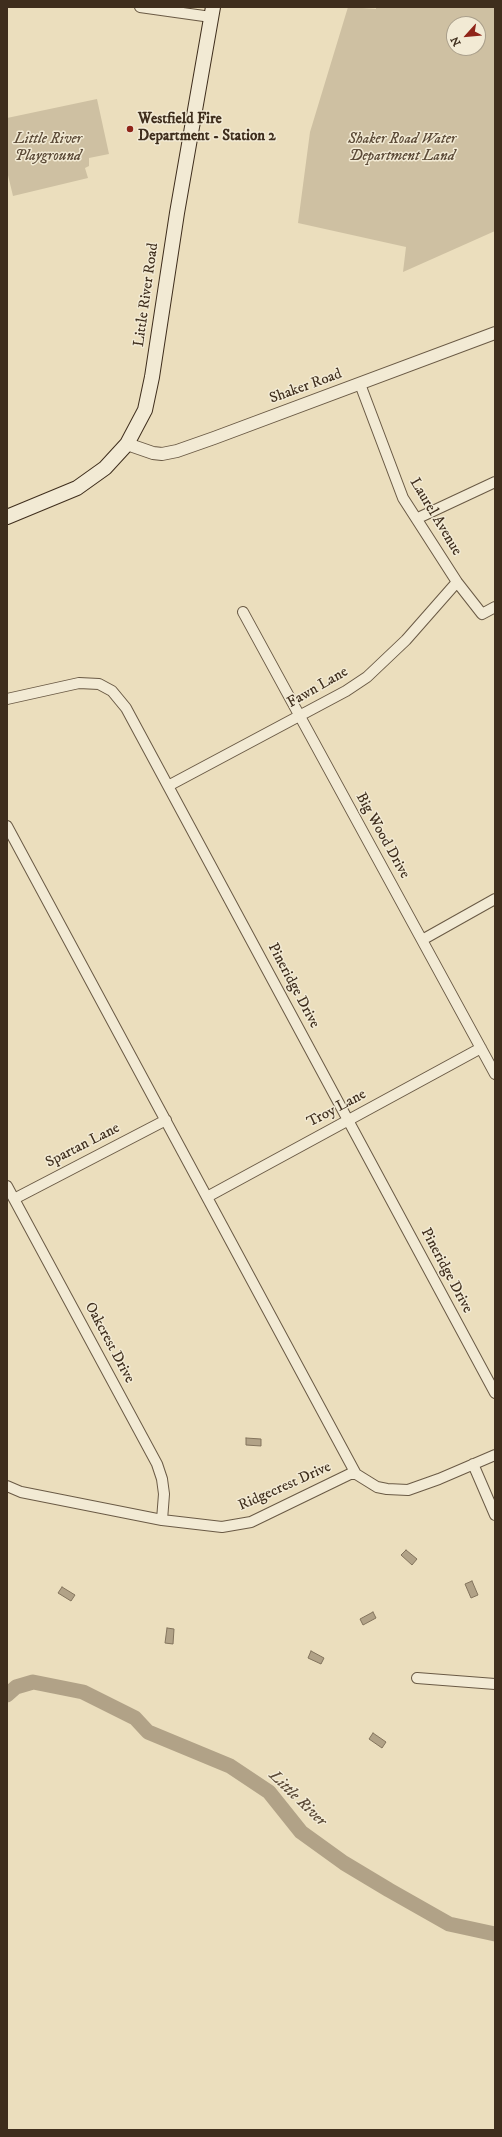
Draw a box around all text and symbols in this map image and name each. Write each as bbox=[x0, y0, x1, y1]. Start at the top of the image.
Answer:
north arrow bbox=[446, 16, 486, 56]
text: N bbox=[448, 34, 464, 48]
place label: Westfield Fire Department - Station 2 bbox=[138, 111, 276, 146]
marker: Westfield Fire Department - Station 2 bbox=[125, 124, 135, 134]
park label: Little River Playground bbox=[14, 131, 82, 166]
park label: Shaker Road Water Department Land bbox=[348, 131, 456, 166]
street label: Little River Road bbox=[131, 242, 163, 348]
street label: Shaker Road bbox=[267, 366, 345, 408]
street label: Laurel Avenue bbox=[405, 475, 465, 559]
street label: Fawn Lane bbox=[285, 663, 351, 713]
street label: Big Wood Drive bbox=[351, 790, 413, 882]
street label: Pineridge Drive bbox=[263, 940, 323, 1032]
street label: Troy Lane bbox=[304, 1086, 370, 1132]
street label: Spartan Lane bbox=[43, 1120, 123, 1172]
street label: Pineridge Drive bbox=[416, 1225, 476, 1317]
street label: Oakcrest Drive bbox=[80, 1299, 138, 1387]
street label: Ridgecrest Drive bbox=[236, 1459, 334, 1515]
water label: Little River bbox=[264, 1767, 330, 1831]

